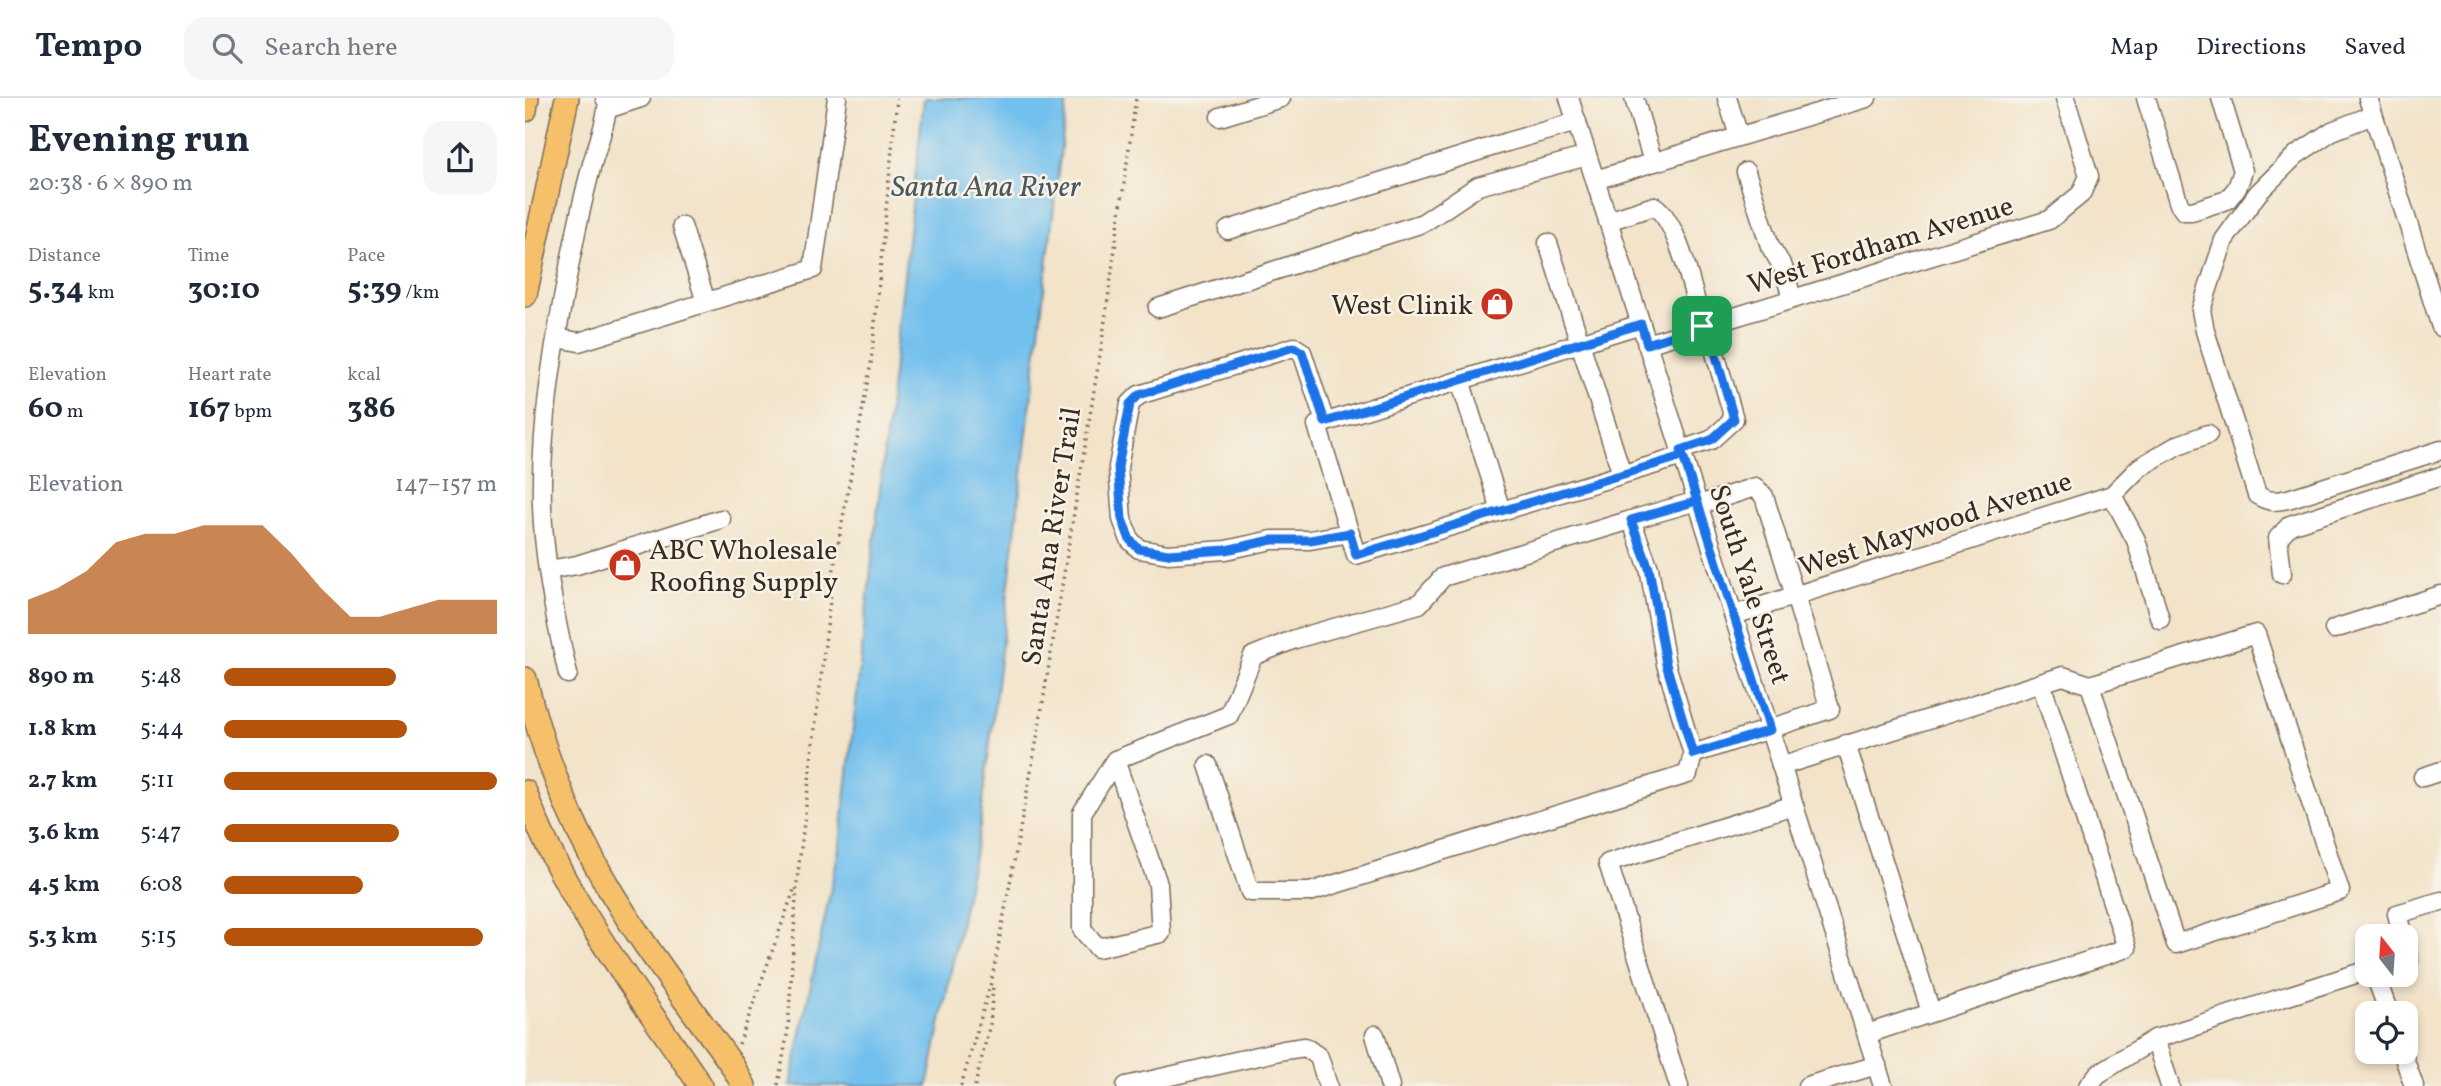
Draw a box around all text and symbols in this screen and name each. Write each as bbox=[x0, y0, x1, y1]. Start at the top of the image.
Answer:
search box bbox=[184, 17, 674, 80]
text: Tempo bbox=[35, 25, 142, 71]
icon: search bbox=[208, 29, 246, 67]
text: Search here bbox=[264, 30, 398, 66]
text: Map bbox=[2110, 31, 2158, 65]
text: Directions bbox=[2196, 31, 2306, 65]
text: Saved bbox=[2344, 31, 2406, 65]
text: Evening run bbox=[28, 115, 250, 168]
button: share bbox=[423, 121, 497, 195]
water label: Santa Ana River bbox=[891, 167, 1082, 209]
text: 20:38 · 6 × 890 m bbox=[28, 168, 193, 200]
street label: West Fordham Avenue bbox=[1743, 187, 2018, 305]
text: Distance bbox=[28, 243, 101, 269]
text: Time bbox=[188, 243, 229, 269]
text: Pace bbox=[347, 243, 385, 269]
text: 5.34 bbox=[28, 269, 84, 311]
text: 30:10 bbox=[188, 269, 260, 311]
text: 5:39 bbox=[347, 269, 402, 311]
text: km bbox=[84, 280, 115, 306]
text: /km bbox=[402, 280, 440, 306]
shop icon: West Clinik bbox=[1478, 285, 1516, 323]
place label: West Clinik bbox=[1331, 287, 1473, 326]
pin bbox=[1672, 296, 1732, 356]
icon: arrive bbox=[1683, 307, 1721, 345]
text: Elevation bbox=[28, 362, 107, 388]
text: Heart rate bbox=[188, 362, 272, 388]
text: kcal bbox=[347, 362, 381, 388]
text: 60 bbox=[28, 388, 63, 430]
text: 167 bbox=[188, 388, 231, 430]
text: 386 bbox=[347, 388, 395, 430]
text: m bbox=[63, 399, 84, 425]
text: bpm bbox=[231, 399, 272, 425]
street label: Santa Ana River Trail bbox=[1013, 404, 1092, 668]
street label: West Maywood Avenue bbox=[1794, 463, 2077, 588]
text: Elevation bbox=[28, 469, 124, 501]
text: 147–157 m bbox=[395, 469, 497, 501]
street label: South Yale Street bbox=[1698, 480, 1799, 690]
place label: ABC Wholesale Roofing Supply bbox=[649, 532, 838, 603]
shop icon: ABC Wholesale Roofing Supply bbox=[606, 546, 644, 584]
text: 890 m bbox=[28, 661, 94, 693]
text: 5:48 bbox=[140, 661, 181, 693]
text: 1.8 km bbox=[28, 713, 97, 745]
text: 5:44 bbox=[140, 713, 184, 745]
text: 2.7 km bbox=[28, 765, 98, 797]
text: 5:11 bbox=[140, 765, 174, 797]
text: 3.6 km bbox=[28, 817, 100, 849]
text: 5:47 bbox=[140, 817, 181, 849]
text: 4.5 km bbox=[28, 869, 100, 901]
text: 6:08 bbox=[140, 869, 183, 901]
text: 5.3 km bbox=[28, 921, 98, 953]
text: 5:15 bbox=[140, 921, 176, 953]
north arrow bbox=[2355, 924, 2419, 987]
map controls bbox=[2355, 924, 2418, 1064]
button: locate bbox=[2355, 1001, 2418, 1064]

